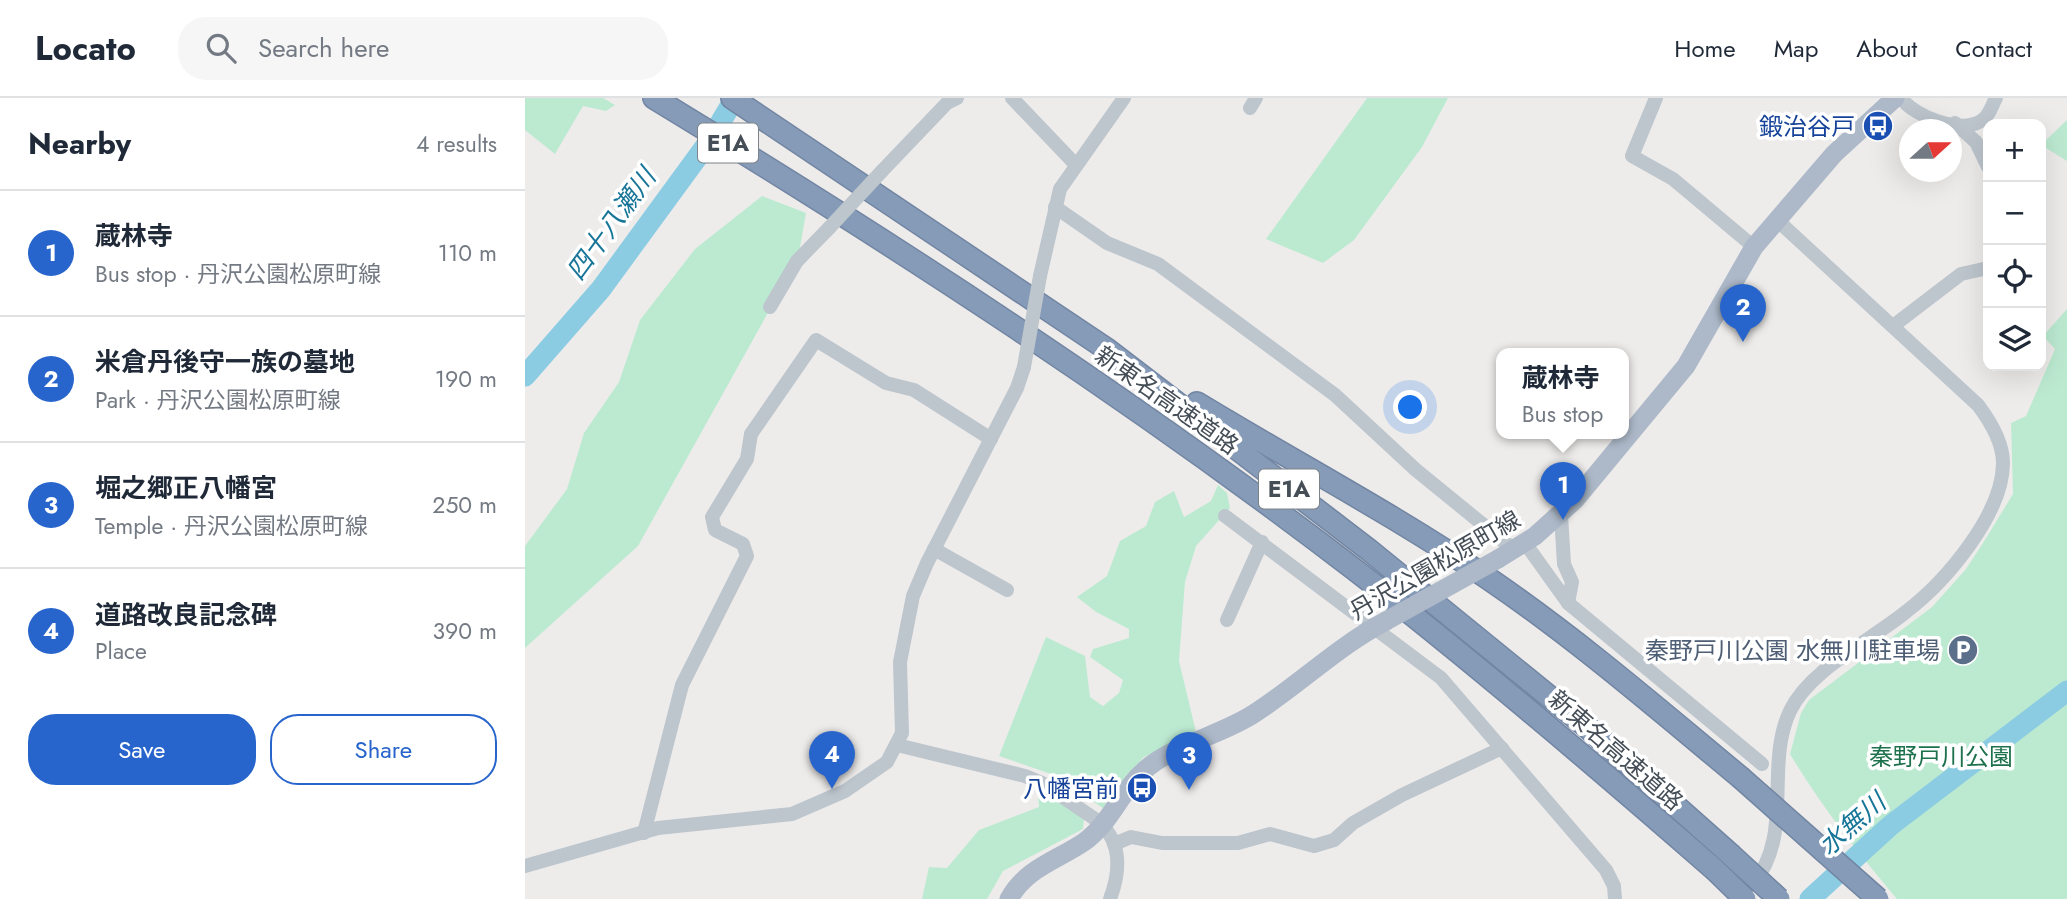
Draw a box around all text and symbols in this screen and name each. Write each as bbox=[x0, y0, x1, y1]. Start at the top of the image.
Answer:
search box bbox=[178, 17, 668, 80]
text: Locato bbox=[35, 25, 136, 72]
icon: search bbox=[202, 29, 240, 67]
text: Search here bbox=[258, 29, 389, 67]
text: Home bbox=[1674, 31, 1736, 66]
text: Map bbox=[1774, 31, 1818, 66]
text: About bbox=[1856, 31, 1917, 66]
text: Contact bbox=[1955, 31, 2032, 66]
place label: 鍛治谷戸 bbox=[1759, 109, 1855, 144]
bus stop icon: 鍛治谷戸 bbox=[1861, 109, 1895, 143]
north arrow bbox=[1899, 119, 1962, 182]
map controls bbox=[1983, 119, 2046, 371]
button: + bbox=[1983, 119, 2046, 182]
text: Nearby bbox=[28, 122, 131, 165]
road number: E1A bbox=[698, 124, 758, 162]
text: 4 results bbox=[416, 127, 497, 161]
water label: 四十八瀬川 bbox=[557, 158, 666, 288]
button: − bbox=[1983, 182, 2046, 245]
text: 蔵林寺 bbox=[95, 217, 173, 255]
text: 1 bbox=[45, 236, 57, 270]
text: 110 m bbox=[438, 236, 497, 270]
button: locate bbox=[1983, 245, 2046, 308]
text: Bus stop · 丹沢公園松原町線 bbox=[95, 257, 381, 291]
pin: 2 bbox=[1720, 284, 1766, 342]
button: layers bbox=[1983, 308, 2046, 371]
street label: 新東名高速道路 bbox=[1088, 337, 1246, 463]
text: 米倉丹後守一族の墓地 bbox=[95, 343, 355, 381]
popup bbox=[1496, 348, 1629, 439]
text: 蔵林寺 bbox=[1522, 359, 1600, 397]
text: 2 bbox=[43, 362, 59, 396]
text: 190 m bbox=[435, 362, 497, 396]
text: Park · 丹沢公園松原町線 bbox=[95, 383, 341, 417]
your location bbox=[1393, 390, 1427, 424]
text: Bus stop bbox=[1522, 397, 1603, 431]
pin: 1 bbox=[1540, 462, 1586, 520]
text: 堀之郷正八幡宮 bbox=[95, 469, 277, 507]
road number: E1A bbox=[1259, 470, 1319, 508]
text: 3 bbox=[44, 488, 58, 522]
text: 250 m bbox=[432, 488, 497, 522]
street label: 丹沢公園松原町線 bbox=[1343, 502, 1527, 628]
text: Temple · 丹沢公園松原町線 bbox=[95, 509, 368, 543]
text: 道路改良記念碑 bbox=[95, 596, 277, 634]
text: 4 bbox=[43, 614, 59, 648]
text: 390 m bbox=[433, 614, 497, 648]
place label: 秦野戸川公園 水無川駐車場 bbox=[1645, 633, 1940, 668]
parking icon: 秦野戸川公園 水無川駐車場 bbox=[1946, 633, 1980, 667]
text: Place bbox=[95, 634, 147, 668]
street label: 新東名高速道路 bbox=[1541, 682, 1691, 818]
button: Save bbox=[28, 714, 256, 785]
button: Share bbox=[270, 714, 497, 785]
pin: 4 bbox=[809, 731, 855, 789]
pin: 3 bbox=[1166, 732, 1212, 790]
park label: 秦野戸川公園 bbox=[1869, 739, 2013, 774]
place label: 八幡宮前 bbox=[1023, 771, 1119, 806]
bus stop icon: 八幡宮前 bbox=[1125, 771, 1159, 805]
water label: 水無川 bbox=[1810, 782, 1896, 864]

